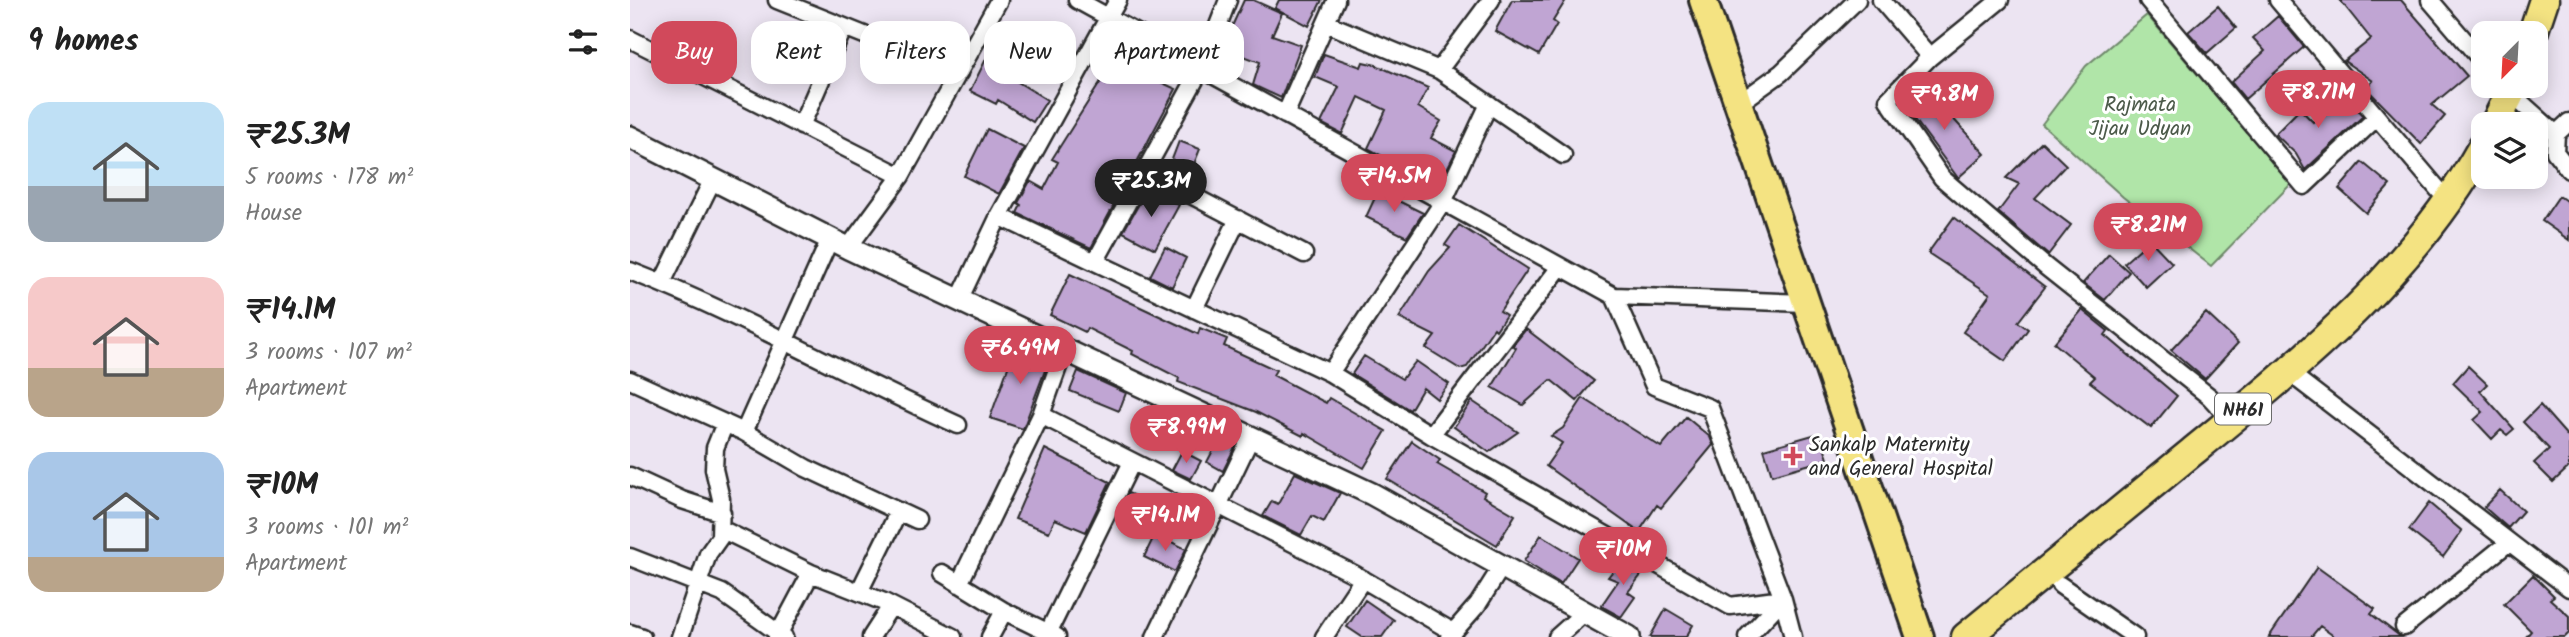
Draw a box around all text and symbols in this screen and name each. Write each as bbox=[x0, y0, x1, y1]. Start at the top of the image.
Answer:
text: 9 homes bbox=[28, 18, 139, 66]
chip: Buy bbox=[651, 21, 737, 84]
chip: Rent bbox=[751, 21, 846, 84]
chip: Filters bbox=[860, 21, 970, 84]
chip: New bbox=[984, 21, 1076, 84]
chip: Apartment bbox=[1090, 21, 1244, 84]
north arrow bbox=[2471, 21, 2548, 98]
map controls bbox=[2471, 21, 2548, 189]
icon: filters bbox=[564, 23, 602, 61]
pin: ₹8.71M bbox=[2261, 71, 2375, 130]
pin: ₹9.8M bbox=[1895, 72, 1993, 132]
text: ₹8.71M bbox=[2281, 75, 2355, 111]
text: ₹9.8M bbox=[1910, 77, 1978, 113]
park label: Rajmata Jijau Udyan bbox=[2089, 89, 2191, 146]
text: ₹25.3M bbox=[245, 112, 350, 160]
button: layers bbox=[2471, 112, 2548, 189]
icon: home bbox=[84, 130, 168, 214]
pin: ₹14.5M bbox=[1337, 154, 1451, 214]
text: ₹14.5M bbox=[1357, 159, 1431, 195]
text: 5 rooms · 178 m² bbox=[245, 160, 413, 196]
pin: ₹25.3M bbox=[1094, 160, 1208, 219]
text: ₹25.3M bbox=[1111, 164, 1191, 200]
text: House bbox=[245, 196, 302, 232]
pin: ₹8.21M bbox=[2091, 204, 2205, 263]
text: ₹8.21M bbox=[2110, 208, 2186, 244]
text: ₹14.1M bbox=[245, 287, 335, 335]
icon: home bbox=[84, 305, 168, 389]
pin: ₹6.49M bbox=[963, 326, 1077, 386]
text: ₹6.49M bbox=[980, 331, 1060, 367]
text: 3 rooms · 107 m² bbox=[245, 335, 412, 371]
text: Apartment bbox=[245, 371, 347, 407]
road number: NH61 bbox=[2215, 394, 2271, 424]
pin: ₹8.99M bbox=[1129, 406, 1243, 465]
text: ₹8.99M bbox=[1146, 410, 1226, 446]
place label: Sankalp Maternity and General Hospital bbox=[1809, 429, 1993, 486]
marker: Sankalp Maternity and General Hospital bbox=[1783, 446, 1803, 466]
text: ₹10M bbox=[245, 462, 318, 510]
icon: home bbox=[84, 480, 168, 564]
pin: ₹14.1M bbox=[1108, 494, 1222, 553]
text: ₹14.1M bbox=[1130, 498, 1200, 534]
text: 3 rooms · 101 m² bbox=[245, 510, 408, 546]
pin: ₹10M bbox=[1582, 528, 1664, 587]
text: ₹10M bbox=[1595, 532, 1651, 568]
text: Apartment bbox=[245, 546, 347, 582]

